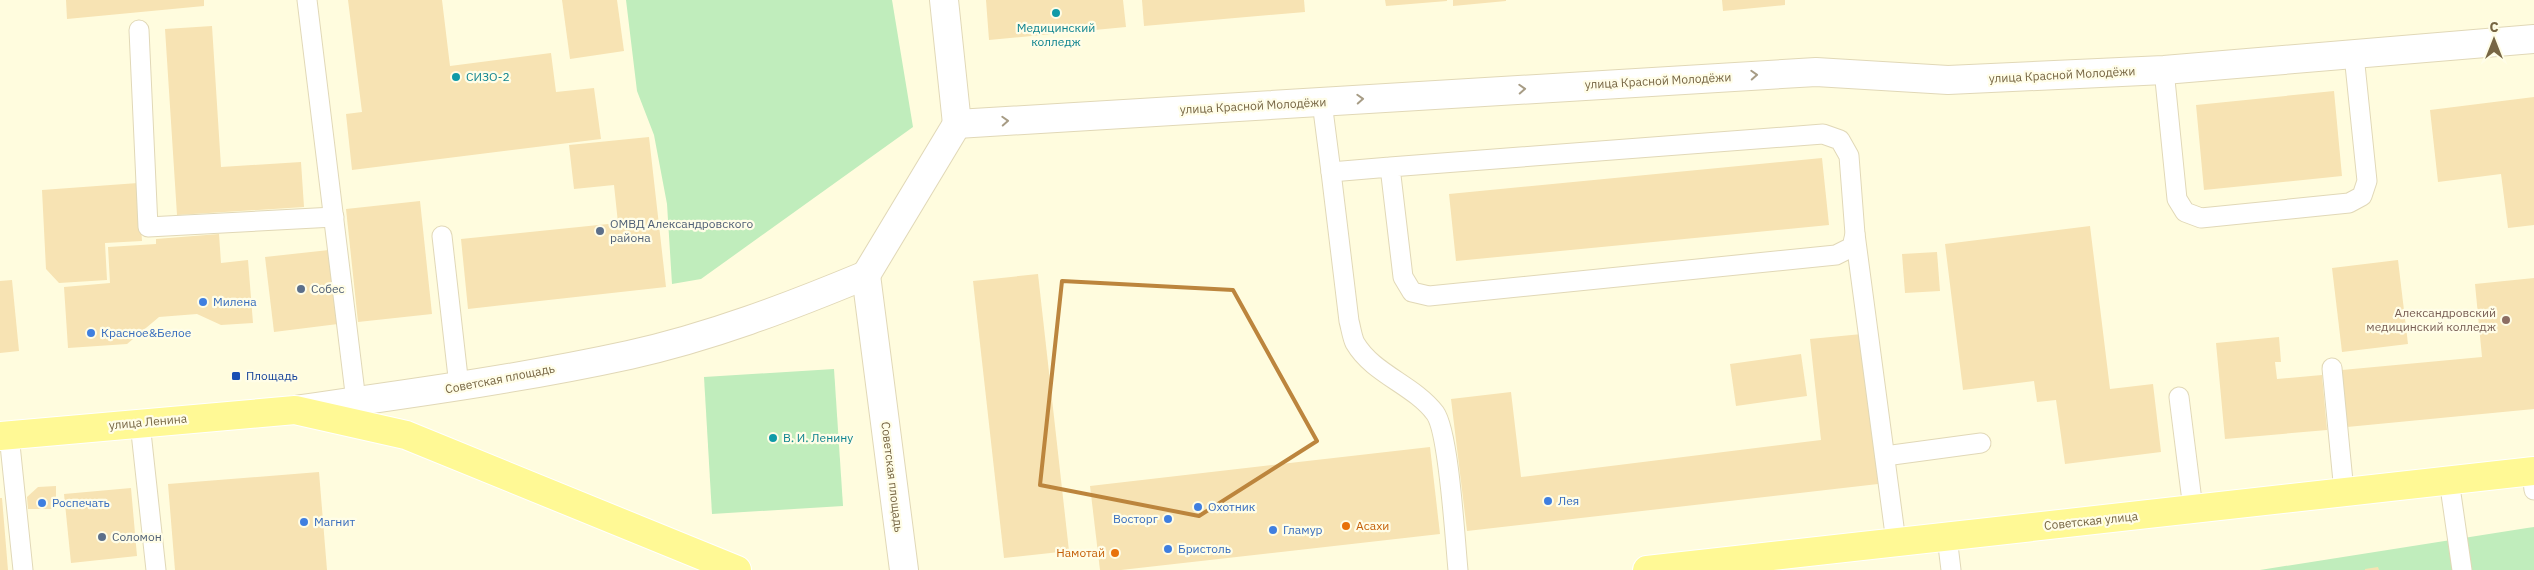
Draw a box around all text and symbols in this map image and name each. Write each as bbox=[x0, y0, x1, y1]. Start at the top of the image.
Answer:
marker: Медицинский колледж bbox=[1050, 7, 1062, 19]
north arrow bbox=[2469, 15, 2519, 65]
text: С bbox=[2489, 18, 2499, 36]
place label: Медицинский колледж bbox=[1017, 20, 1095, 49]
street label: улица Красной Молодёжи bbox=[1988, 63, 2136, 86]
place label: СИЗО-2 bbox=[466, 69, 510, 84]
street label: улица Красной Молодёжи bbox=[1584, 69, 1732, 92]
one-way arrow bbox=[1750, 70, 1758, 81]
marker: СИЗО-2 bbox=[450, 71, 462, 83]
one-way arrow bbox=[1518, 84, 1526, 95]
street label: улица Красной Молодёжи bbox=[1179, 94, 1327, 117]
one-way arrow bbox=[1356, 94, 1364, 105]
one-way arrow bbox=[1002, 115, 1010, 126]
place label: ОМВД Александровского района bbox=[610, 216, 753, 245]
marker: ОМВД Александровского района bbox=[594, 225, 606, 237]
place label: Собес bbox=[311, 281, 345, 296]
marker: Собес bbox=[295, 283, 307, 295]
place label: Милена bbox=[213, 294, 257, 309]
marker: Милена bbox=[197, 296, 209, 308]
place label: Александровский медицинский колледж bbox=[2366, 305, 2496, 334]
marker: Александровский медицинский колледж bbox=[2500, 314, 2512, 326]
place label: Красное&Белое bbox=[101, 325, 192, 340]
marker: Красное&Белое bbox=[85, 327, 97, 339]
street label: Советская площадь bbox=[444, 361, 556, 396]
place label: Площадь bbox=[246, 368, 298, 383]
marker: Площадь bbox=[230, 370, 242, 382]
street label: улица Ленина bbox=[108, 411, 188, 432]
street label: Советская площадь bbox=[878, 421, 907, 533]
place label: В. И. Ленину bbox=[783, 430, 853, 445]
marker: В. И. Ленину bbox=[767, 432, 779, 444]
place label: Лея bbox=[1558, 493, 1579, 508]
place label: Роспечать bbox=[52, 495, 110, 510]
marker: Лея bbox=[1542, 495, 1554, 507]
marker: Роспечать bbox=[36, 497, 48, 509]
place label: Охотник bbox=[1208, 499, 1256, 514]
marker: Охотник bbox=[1192, 501, 1204, 513]
street label: Советская улица bbox=[2043, 508, 2139, 533]
place label: Восторг bbox=[1113, 511, 1158, 526]
marker: Восторг bbox=[1162, 513, 1174, 525]
place label: Магнит bbox=[314, 514, 355, 529]
marker: Магнит bbox=[298, 516, 310, 528]
place label: Асахи bbox=[1356, 518, 1389, 533]
marker: Асахи bbox=[1340, 520, 1352, 532]
place label: Гламур bbox=[1283, 522, 1323, 537]
marker: Гламур bbox=[1267, 524, 1279, 536]
place label: Соломон bbox=[112, 529, 162, 544]
marker: Соломон bbox=[96, 531, 108, 543]
place label: Бристоль bbox=[1178, 541, 1231, 556]
marker: Бристоль bbox=[1162, 543, 1174, 555]
place label: Намотай bbox=[1056, 545, 1105, 560]
marker: Намотай bbox=[1109, 547, 1121, 559]

